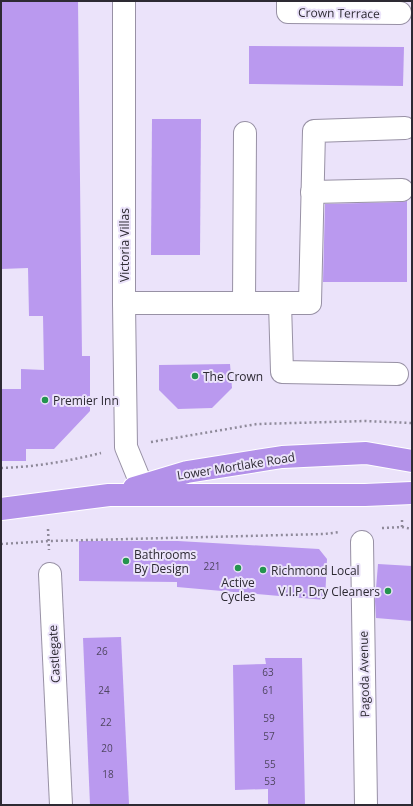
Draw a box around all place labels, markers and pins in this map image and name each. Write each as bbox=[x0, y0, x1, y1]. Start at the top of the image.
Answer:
place label: The Crown bbox=[203, 368, 263, 385]
marker: The Crown bbox=[190, 371, 200, 381]
place label: Premier Inn bbox=[53, 392, 119, 409]
marker: Premier Inn bbox=[40, 395, 50, 405]
place label: Bathrooms By Design bbox=[134, 546, 197, 577]
marker: Bathrooms By Design bbox=[121, 556, 131, 566]
place label: Richmond Local bbox=[271, 562, 360, 579]
marker: Active Cycles bbox=[233, 563, 243, 573]
marker: Richmond Local bbox=[258, 565, 268, 575]
place label: Active Cycles bbox=[221, 574, 256, 605]
place label: V.I.P. Dry Cleaners bbox=[278, 583, 380, 600]
marker: V.I.P. Dry Cleaners bbox=[383, 586, 393, 596]

